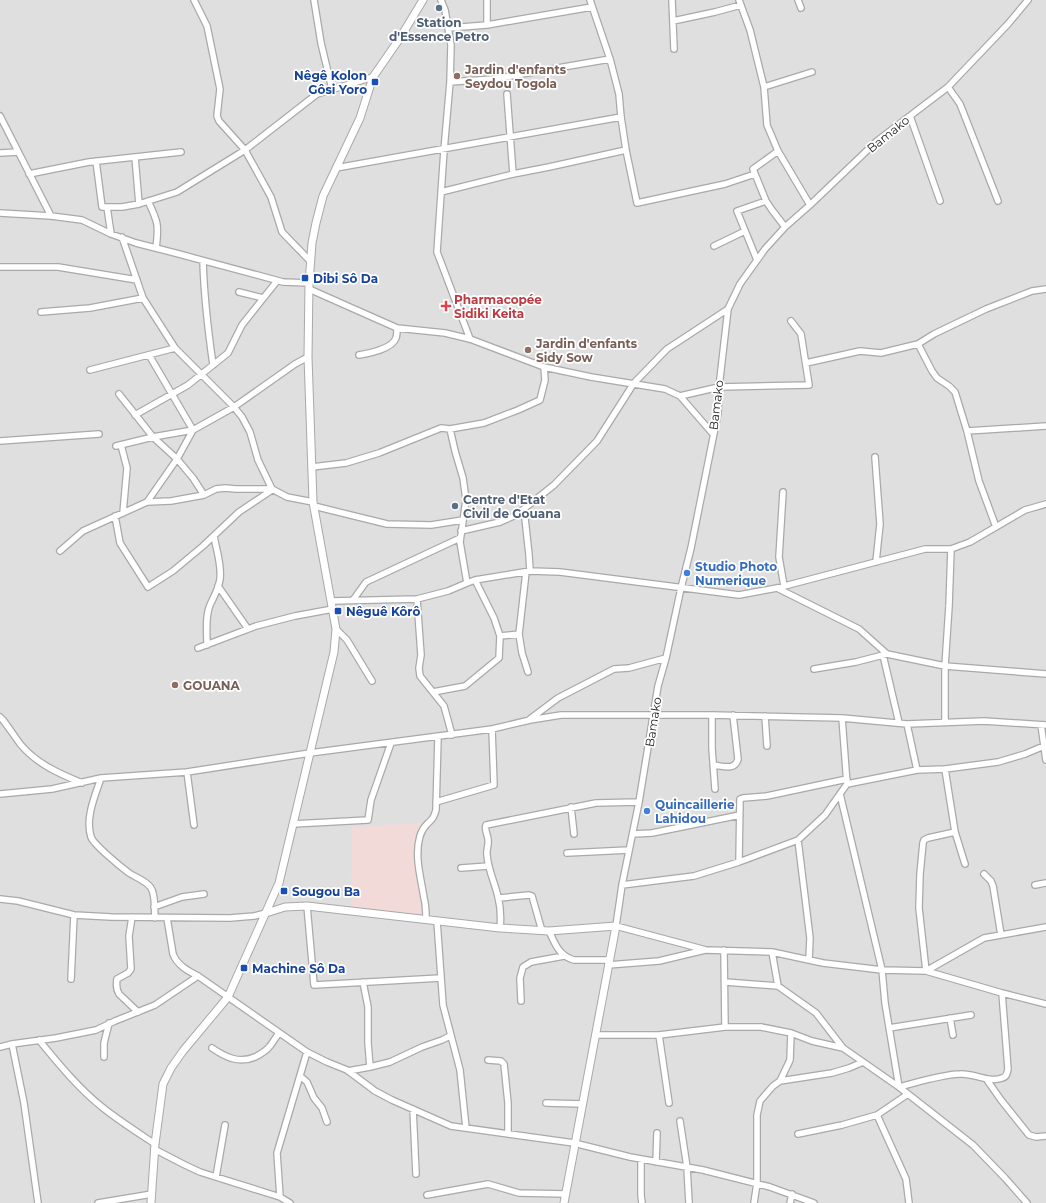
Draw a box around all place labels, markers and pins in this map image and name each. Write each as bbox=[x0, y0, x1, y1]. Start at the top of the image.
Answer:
marker: Station d'Essence Petro bbox=[434, 3, 444, 13]
place label: Station d'Essence Petro bbox=[389, 15, 489, 44]
place label: Jardin d'enfants Seydou Togola bbox=[464, 62, 567, 91]
place label: Nêgê Kolon Gôsi Yoro bbox=[294, 68, 367, 97]
marker: Jardin d'enfants Seydou Togola bbox=[452, 71, 462, 81]
marker: Nêgê Kolon Gôsi Yoro bbox=[370, 77, 380, 87]
place label: Dibi Sô Da bbox=[313, 271, 378, 286]
marker: Dibi Sô Da bbox=[300, 273, 310, 283]
place label: Pharmacopée Sidiki Keita bbox=[454, 292, 542, 321]
marker: Pharmacopée Sidiki Keita bbox=[441, 301, 451, 311]
place label: Jardin d'enfants Sidy Sow bbox=[535, 336, 638, 365]
marker: Jardin d'enfants Sidy Sow bbox=[523, 345, 533, 355]
place label: Centre d'Etat Civil de Gouana bbox=[463, 492, 561, 521]
marker: Centre d'Etat Civil de Gouana bbox=[450, 501, 460, 511]
place label: Studio Photo Numerique bbox=[695, 559, 777, 588]
marker: Studio Photo Numerique bbox=[682, 568, 692, 578]
place label: Nêguê Kôrô bbox=[346, 604, 420, 619]
marker: Nêguê Kôrô bbox=[333, 606, 343, 616]
place label: GOUANA bbox=[183, 678, 241, 693]
marker: GOUANA bbox=[170, 680, 180, 690]
place label: Quincaillerie Lahidou bbox=[655, 797, 735, 826]
marker: Quincaillerie Lahidou bbox=[642, 806, 652, 816]
place label: Sougou Ba bbox=[292, 884, 360, 899]
marker: Sougou Ba bbox=[279, 886, 289, 896]
place label: Machine Sô Da bbox=[252, 961, 345, 976]
marker: Machine Sô Da bbox=[239, 963, 249, 973]

